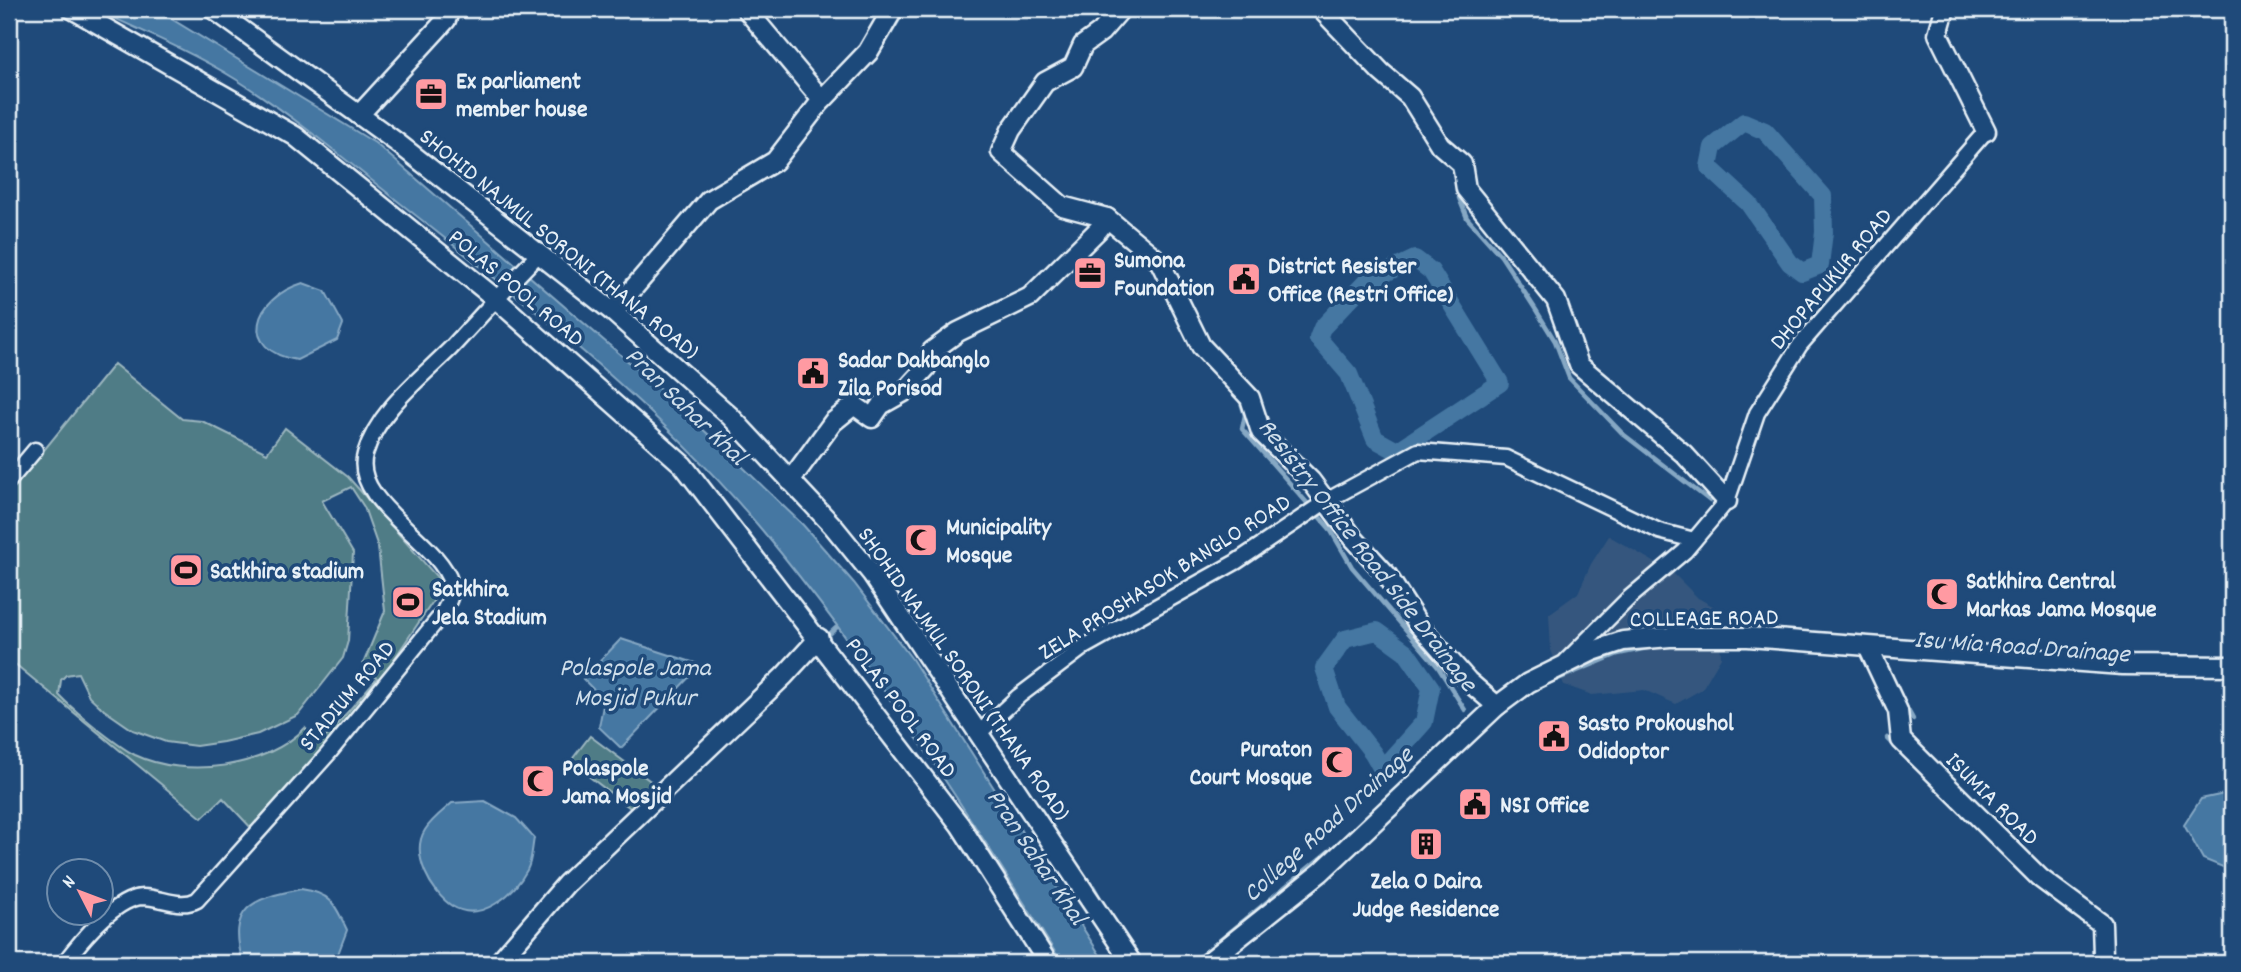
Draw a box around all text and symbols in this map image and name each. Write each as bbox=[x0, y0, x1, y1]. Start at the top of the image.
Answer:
place label: Ex parliament member house bbox=[456, 66, 588, 128]
office icon: Ex parliament member house bbox=[412, 75, 450, 113]
street label: SHOHID NAJMUL SORONI (THANA ROAD) bbox=[411, 121, 706, 369]
street label: DHOPAPUKUR ROAD bbox=[1763, 202, 1902, 358]
street label: POLAS POOL ROAD bbox=[440, 222, 590, 356]
place label: Sumona Foundation bbox=[1114, 245, 1214, 307]
place label: District Resister Office (Restri Office) bbox=[1268, 251, 1453, 313]
office icon: Sumona Foundation bbox=[1071, 254, 1109, 292]
public building icon: District Resister Office (Restri Office) bbox=[1225, 260, 1263, 298]
water label: Pran Sahar Khal bbox=[615, 340, 755, 477]
place label: Sadar Dakbanglo Zila Porisod bbox=[838, 345, 990, 407]
public building icon: Sadar Dakbanglo Zila Porisod bbox=[794, 354, 832, 392]
water label: Resistry Office Road Side Drainage bbox=[1248, 411, 1486, 702]
street label: ZELA PROSHASOK BANGLO ROAD bbox=[1033, 487, 1298, 670]
place label: Municipality Mosque bbox=[946, 512, 1052, 574]
street label: SHOHID NAJMUL SORONI (THANA ROAD) bbox=[848, 521, 1077, 829]
mosque icon: Municipality Mosque bbox=[902, 521, 940, 559]
sports icon: Satkhira stadium bbox=[167, 551, 205, 589]
place label: Satkhira stadium bbox=[210, 556, 364, 590]
place label: Satkhira Central Markas Jama Mosque bbox=[1966, 566, 2157, 628]
place label: Satkhira Jela Stadium bbox=[432, 574, 547, 636]
mosque icon: Satkhira Central Markas Jama Mosque bbox=[1923, 575, 1961, 613]
sports icon: Satkhira Jela Stadium bbox=[389, 583, 427, 621]
street label: COLLEAGE ROAD bbox=[1629, 602, 1779, 638]
water label: Isu Mia Road Drainage bbox=[1913, 623, 2132, 675]
street label: POLAS POOL ROAD bbox=[835, 631, 964, 786]
street label: STADIUM ROAD bbox=[292, 634, 405, 760]
water label: Polaspole Jama Mosjid Pukur bbox=[559, 651, 713, 718]
place label: Sasto Prokoushol Odidoptor bbox=[1578, 708, 1734, 770]
public building icon: Sasto Prokoushol Odidoptor bbox=[1535, 717, 1573, 755]
place label: Puraton Court Mosque bbox=[1189, 734, 1312, 796]
water label: College Road Drainage bbox=[1236, 738, 1424, 912]
mosque icon: Puraton Court Mosque bbox=[1318, 743, 1356, 781]
street label: ISUMIA ROAD bbox=[1936, 745, 2046, 855]
place label: Polaspole Jama Mosjid bbox=[562, 753, 672, 815]
mosque icon: Polaspole Jama Mosjid bbox=[519, 762, 557, 800]
water label: Pran Sahar Khal bbox=[976, 782, 1095, 935]
public building icon: NSI Office bbox=[1456, 785, 1494, 823]
place label: NSI Office bbox=[1500, 790, 1590, 824]
building icon: Zela O Daira Judge Residence bbox=[1407, 825, 1445, 863]
north arrow bbox=[46, 856, 116, 926]
place label: Zela O Daira Judge Residence bbox=[1353, 866, 1500, 928]
text: N bbox=[57, 870, 83, 895]

